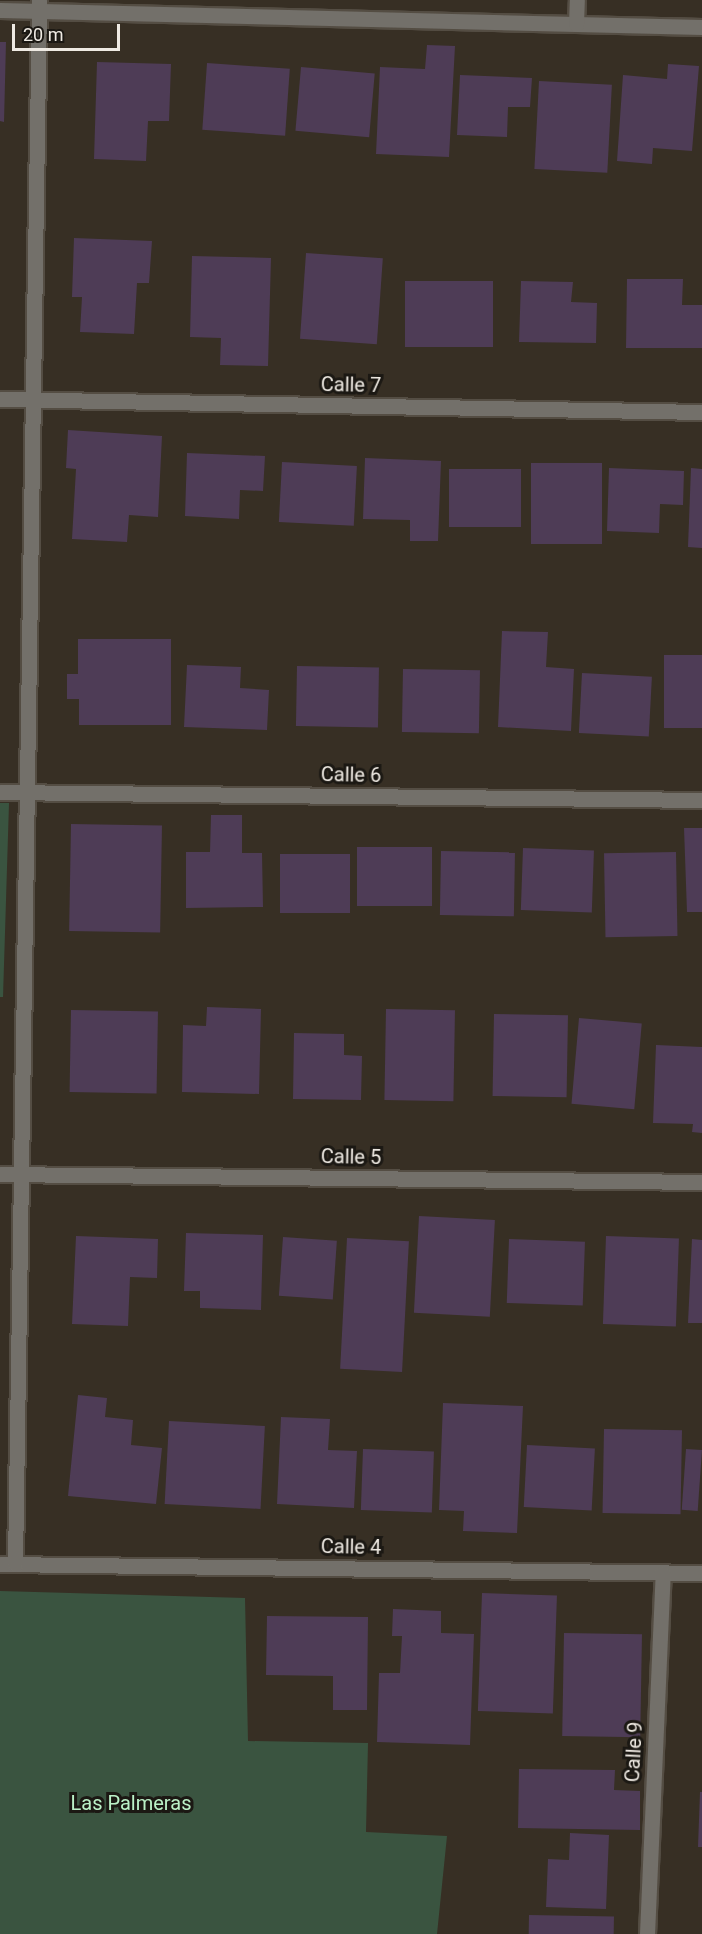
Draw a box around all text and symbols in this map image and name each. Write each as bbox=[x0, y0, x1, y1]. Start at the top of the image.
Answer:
scale bar bbox=[15, 12, 123, 50]
text: 20 m bbox=[23, 24, 63, 45]
street label: Calle 7 bbox=[321, 372, 381, 398]
street label: Calle 6 bbox=[321, 762, 381, 788]
street label: Calle 5 bbox=[321, 1144, 381, 1170]
street label: Calle 4 bbox=[321, 1534, 381, 1560]
street label: Calle 9 bbox=[620, 1721, 648, 1783]
park label: Las Palmeras bbox=[71, 1791, 191, 1815]

